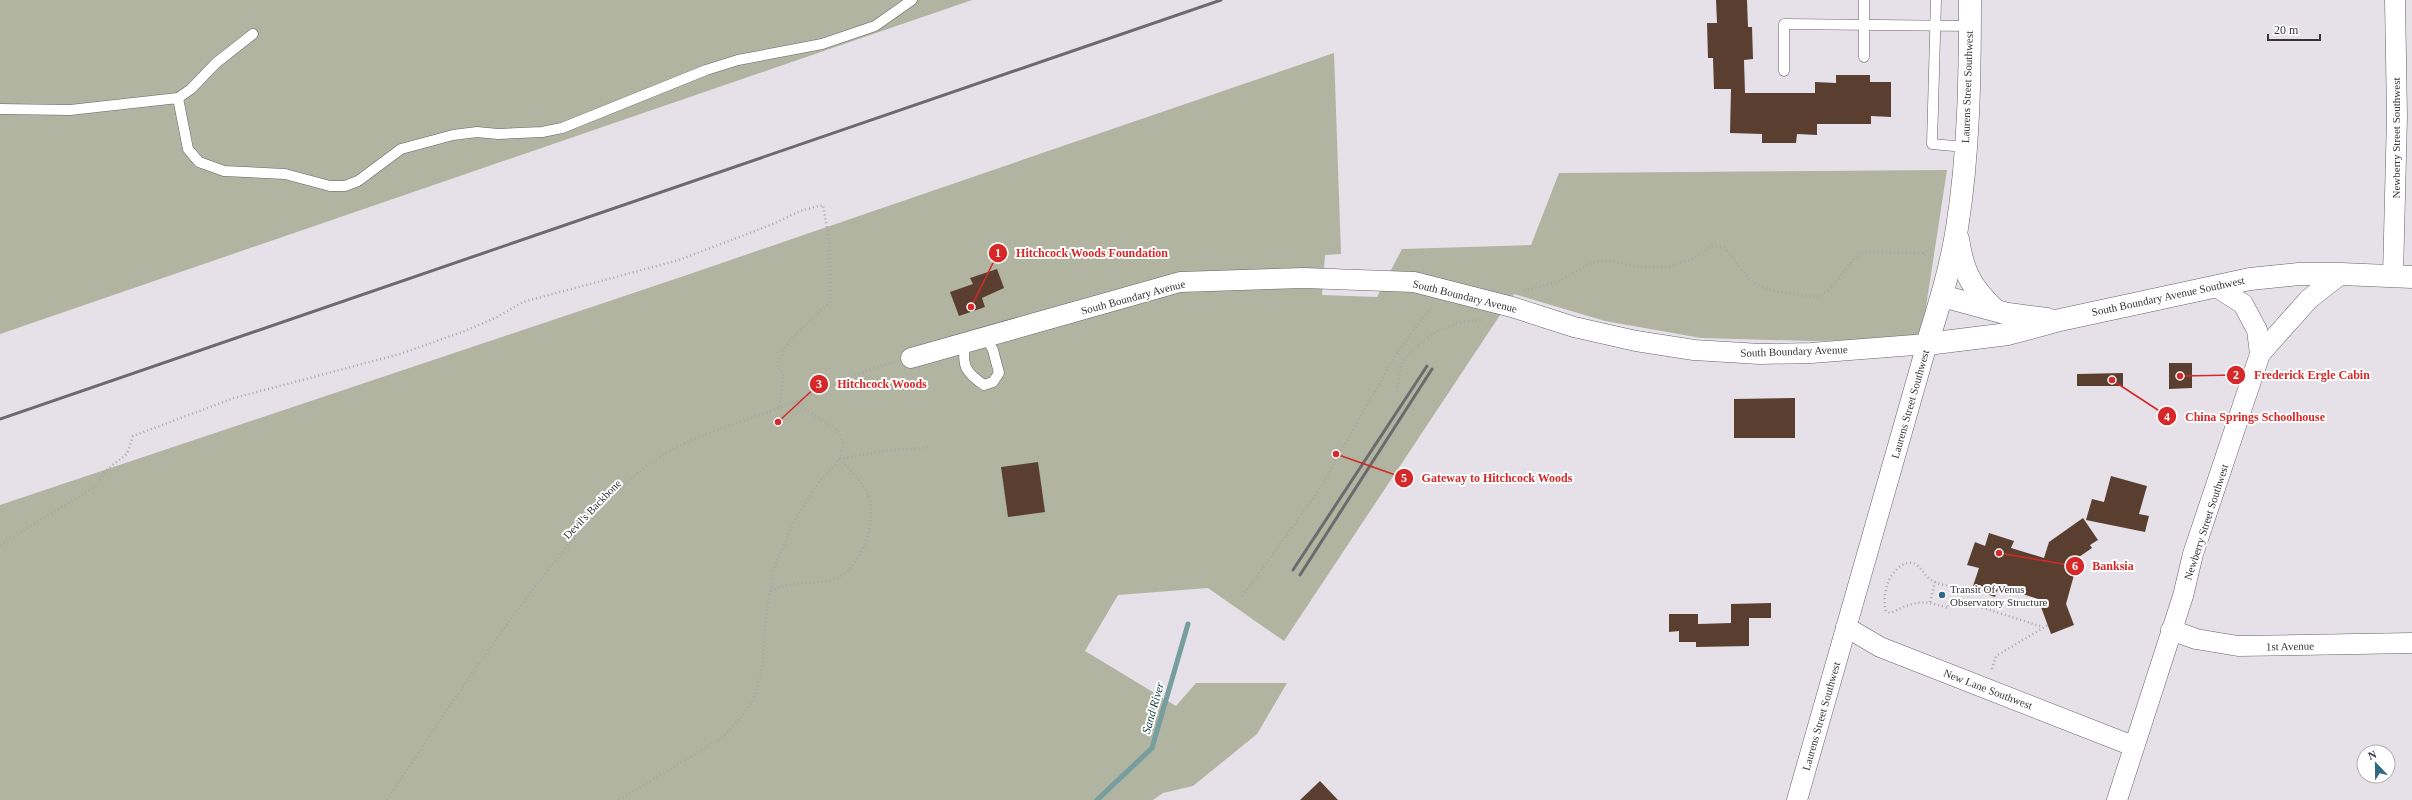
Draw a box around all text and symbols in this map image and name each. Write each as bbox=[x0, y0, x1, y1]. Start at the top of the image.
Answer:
scale bar bbox=[2268, 16, 2320, 42]
text: 20 m bbox=[2274, 23, 2299, 37]
street label: Laurens Street Southwest bbox=[1959, 31, 1975, 143]
street label: Newberry Street Southwest bbox=[2390, 78, 2402, 198]
callout: Hitchcock Woods Foundation bbox=[988, 241, 1176, 265]
text: 1 bbox=[995, 246, 1001, 260]
text: Hitchcock Woods Foundation bbox=[1016, 246, 1168, 260]
street label: South Boundary Avenue Southwest bbox=[2090, 274, 2246, 318]
street label: South Boundary Avenue bbox=[1080, 277, 1187, 317]
street label: South Boundary Avenue bbox=[1411, 277, 1519, 315]
street label: South Boundary Avenue bbox=[1740, 343, 1848, 359]
street label: Laurens Street Southwest bbox=[1889, 348, 1931, 460]
callout: Frederick Ergle Cabin bbox=[2226, 363, 2378, 387]
text: 2 bbox=[2233, 368, 2239, 382]
text: Frederick Ergle Cabin bbox=[2254, 368, 2370, 382]
callout: Hitchcock Woods bbox=[809, 372, 935, 396]
text: 3 bbox=[816, 377, 822, 391]
text: Hitchcock Woods bbox=[837, 377, 927, 391]
callout: China Springs Schoolhouse bbox=[2157, 404, 2333, 428]
text: 4 bbox=[2164, 410, 2170, 424]
text: China Springs Schoolhouse bbox=[2185, 410, 2326, 424]
street label: Newberry Street Southwest bbox=[2182, 463, 2230, 581]
callout: Gateway to Hitchcock Woods bbox=[1394, 466, 1581, 490]
text: 5 bbox=[1401, 471, 1407, 485]
text: Gateway to Hitchcock Woods bbox=[1422, 471, 1573, 485]
street label: Devil's Backbone bbox=[561, 477, 623, 541]
callout: Banksia bbox=[2065, 554, 2142, 578]
text: 6 bbox=[2072, 559, 2078, 573]
text: Banksia bbox=[2092, 559, 2134, 573]
place label: Transit Of Venus Observatory Structure bbox=[1950, 583, 2048, 608]
marker: Transit Of Venus Observatory Structure bbox=[1937, 590, 1947, 600]
street label: 1st Avenue bbox=[2266, 640, 2314, 652]
street label: Laurens Street Southwest bbox=[1800, 660, 1842, 772]
street label: New Lane Southwest bbox=[1942, 667, 2034, 711]
water label: Sand River bbox=[1139, 680, 1167, 735]
north arrow bbox=[2356, 744, 2396, 784]
text: N bbox=[2366, 748, 2378, 762]

